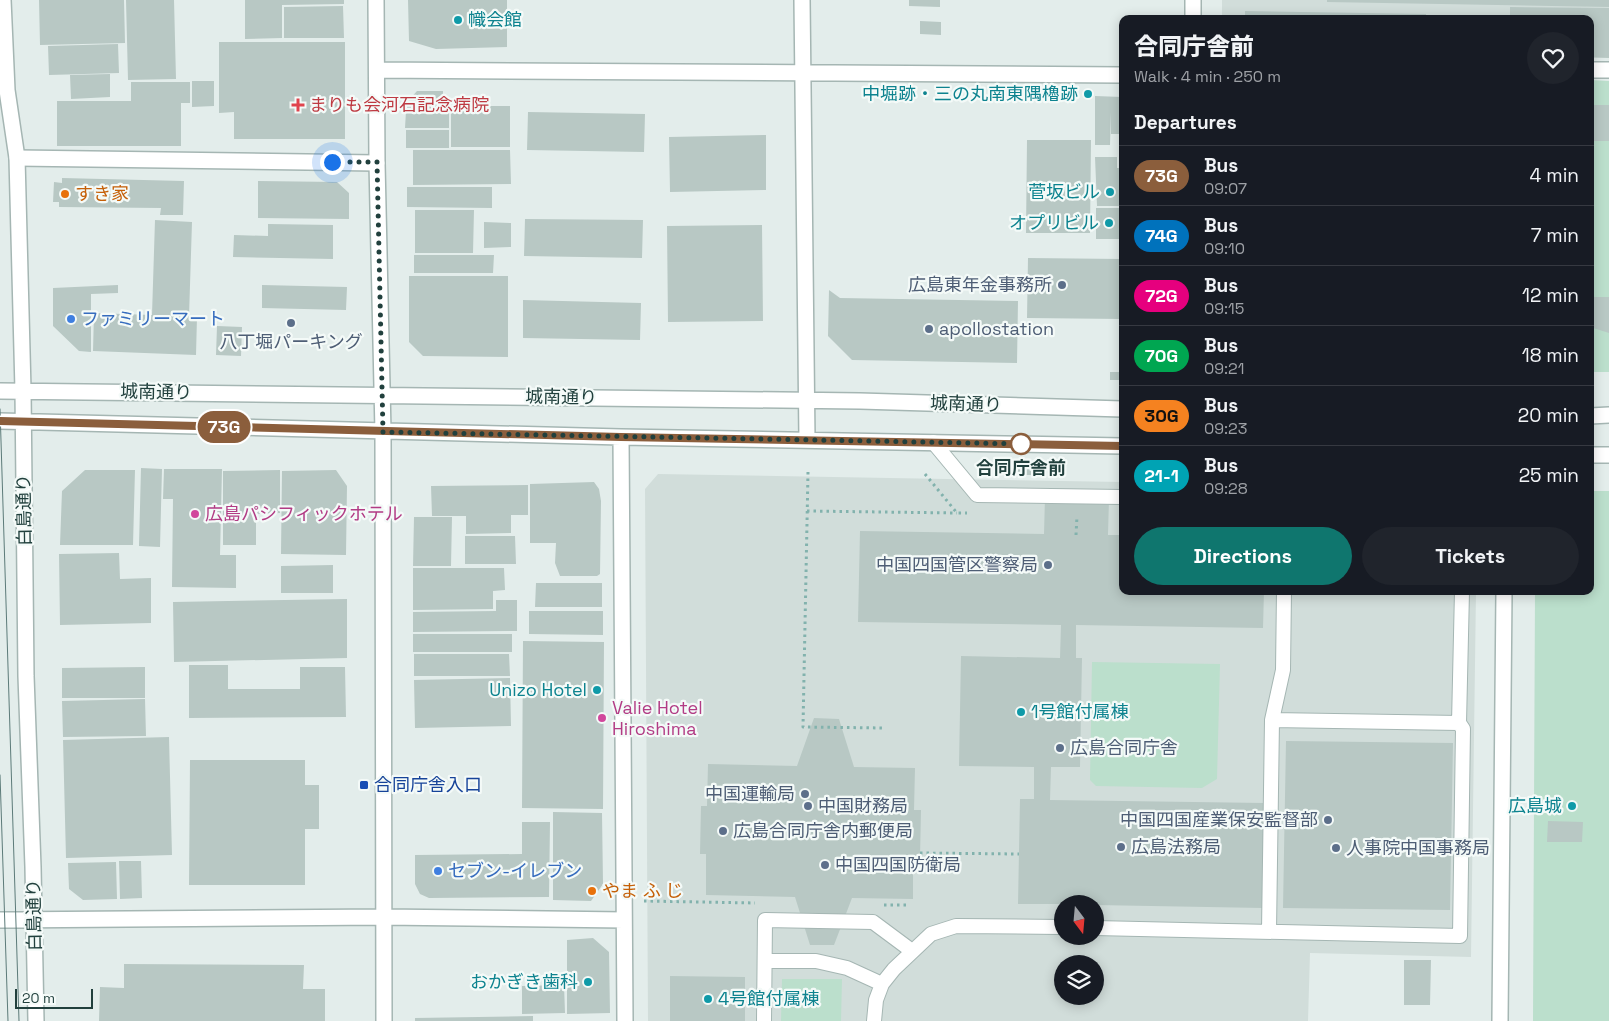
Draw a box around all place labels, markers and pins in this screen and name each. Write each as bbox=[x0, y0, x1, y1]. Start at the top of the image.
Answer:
place label: 幟会館 bbox=[468, 8, 522, 31]
marker: 幟会館 bbox=[452, 14, 464, 26]
place label: 中堀跡・三の丸南東隅櫓跡 bbox=[862, 82, 1078, 105]
marker: 中堀跡・三の丸南東隅櫓跡 bbox=[1082, 88, 1094, 100]
place label: まりも会河石記念病院 bbox=[309, 93, 489, 116]
marker: まりも会河石記念病院 bbox=[291, 98, 305, 112]
place label: 菅坂ビル bbox=[1028, 180, 1100, 203]
place label: すき家 bbox=[75, 182, 129, 205]
marker: 菅坂ビル bbox=[1104, 186, 1116, 198]
marker: すき家 bbox=[59, 188, 71, 200]
place label: オプリビル bbox=[1009, 211, 1099, 234]
marker: オプリビル bbox=[1103, 217, 1115, 229]
place label: 広島東年金事務所 bbox=[908, 273, 1052, 296]
marker: 広島東年金事務所 bbox=[1056, 279, 1068, 291]
place label: ファミリーマート bbox=[81, 307, 225, 330]
marker: ファミリーマート bbox=[65, 313, 77, 325]
marker: 八丁堀パーキング bbox=[285, 317, 297, 329]
place label: apollostation bbox=[939, 317, 1054, 340]
marker: apollostation bbox=[923, 323, 935, 335]
place label: 八丁堀パーキング bbox=[219, 330, 363, 353]
marker: 合同庁舎前 bbox=[1010, 433, 1032, 455]
place label: 合同庁舎前 bbox=[976, 456, 1066, 479]
place label: 広島パシフィックホテル bbox=[205, 502, 403, 525]
marker: 広島パシフィックホテル bbox=[189, 508, 201, 520]
place label: 中国四国管区警察局 bbox=[876, 553, 1038, 576]
marker: 中国四国管区警察局 bbox=[1042, 559, 1054, 571]
place label: Unizo Hotel bbox=[489, 678, 587, 701]
marker: Unizo Hotel bbox=[591, 684, 603, 696]
place label: Valie Hotel Hiroshima bbox=[612, 696, 703, 740]
place label: 1号館付属棟 bbox=[1031, 700, 1129, 723]
marker: 1号館付属棟 bbox=[1015, 706, 1027, 718]
marker: Valie Hotel Hiroshima bbox=[596, 712, 608, 724]
place label: 広島合同庁舎 bbox=[1070, 736, 1178, 759]
marker: 広島合同庁舎 bbox=[1054, 742, 1066, 754]
place label: 合同庁舎入口 bbox=[374, 773, 482, 796]
marker: 合同庁舎入口 bbox=[358, 779, 370, 791]
place label: 中国運輸局 bbox=[705, 782, 795, 805]
marker: 中国運輸局 bbox=[799, 788, 811, 800]
place label: 中国財務局 bbox=[818, 794, 908, 817]
place label: 広島城 bbox=[1508, 794, 1562, 817]
marker: 中国財務局 bbox=[802, 800, 814, 812]
marker: 広島城 bbox=[1566, 800, 1578, 812]
place label: 中国四国産業保安監督部 bbox=[1120, 808, 1318, 831]
marker: 中国四国産業保安監督部 bbox=[1322, 814, 1334, 826]
place label: 広島合同庁舎内郵便局 bbox=[733, 819, 913, 842]
marker: 広島合同庁舎内郵便局 bbox=[717, 825, 729, 837]
place label: 広島法務局 bbox=[1131, 835, 1221, 858]
place label: 人事院中国事務局 bbox=[1346, 836, 1490, 859]
marker: 広島法務局 bbox=[1115, 841, 1127, 853]
marker: 人事院中国事務局 bbox=[1330, 842, 1342, 854]
place label: 中国四国防衛局 bbox=[835, 853, 961, 876]
place label: セブン-イレブン bbox=[448, 859, 582, 882]
marker: 中国四国防衛局 bbox=[819, 859, 831, 871]
marker: セブン-イレブン bbox=[432, 865, 444, 877]
place label: やま ふ じ bbox=[602, 879, 683, 902]
marker: やま ふ じ bbox=[586, 885, 598, 897]
place label: おかぎき歯科 bbox=[470, 970, 578, 993]
marker: おかぎき歯科 bbox=[582, 976, 594, 988]
place label: 4号館付属棟 bbox=[718, 987, 819, 1010]
marker: 4号館付属棟 bbox=[702, 993, 714, 1005]

